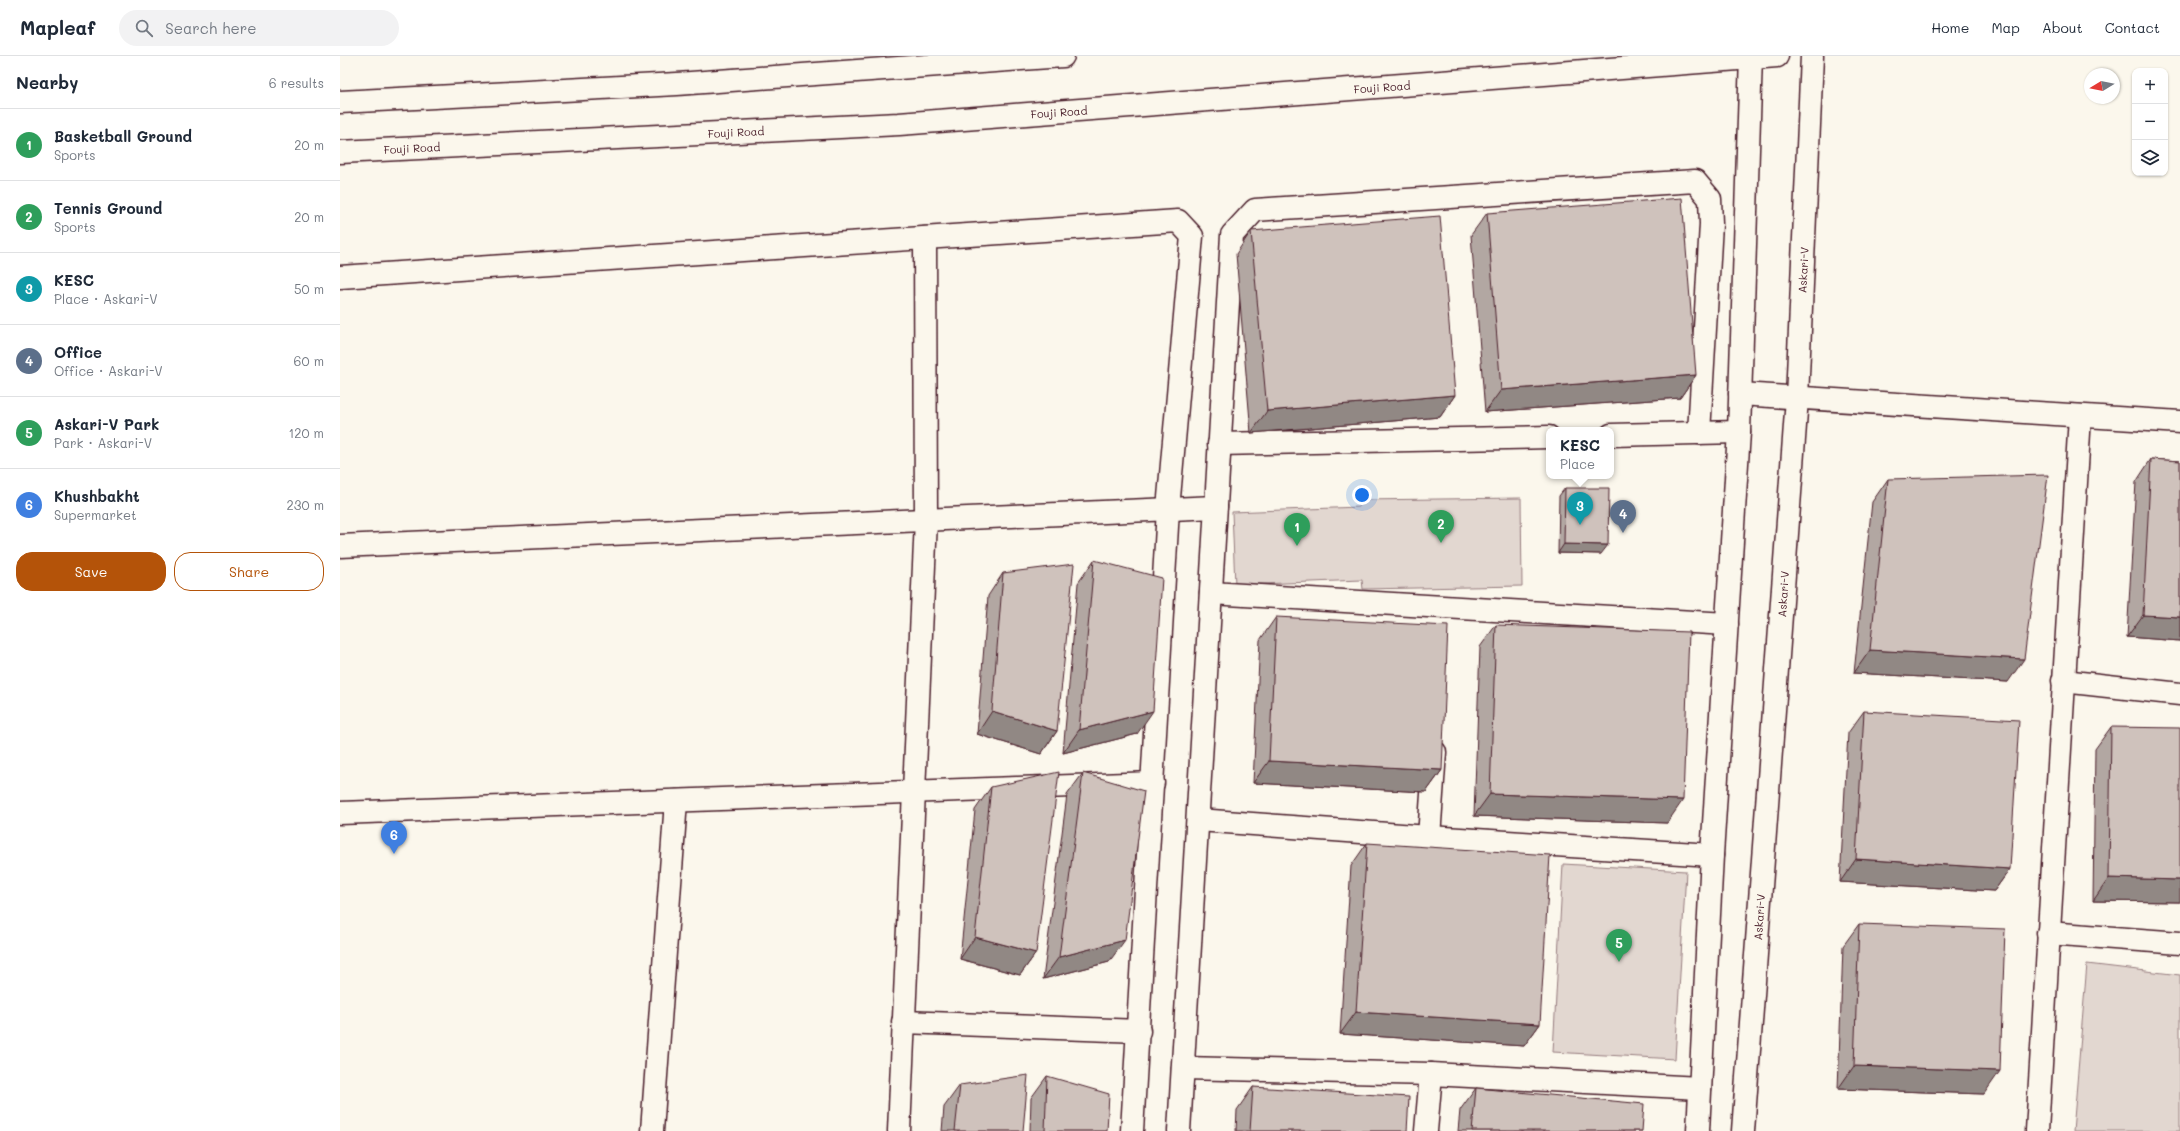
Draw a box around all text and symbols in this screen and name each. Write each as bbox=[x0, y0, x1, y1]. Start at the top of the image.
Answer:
search box bbox=[119, 10, 399, 46]
text: Mapleaf bbox=[20, 15, 95, 40]
icon: search bbox=[133, 17, 155, 39]
text: Search here bbox=[165, 18, 257, 38]
text: Home bbox=[1931, 18, 1969, 37]
text: Map bbox=[1991, 18, 2020, 37]
text: About bbox=[2042, 18, 2083, 37]
text: Contact bbox=[2105, 18, 2160, 37]
north arrow bbox=[2084, 68, 2120, 104]
map controls bbox=[2132, 68, 2168, 176]
button: + bbox=[2132, 68, 2168, 104]
text: Nearby bbox=[16, 71, 78, 93]
text: 6 results bbox=[269, 74, 324, 91]
street label: Fouji Road bbox=[1353, 78, 1411, 96]
street label: Fouji Road bbox=[1030, 103, 1088, 121]
button: − bbox=[2132, 104, 2168, 140]
street label: Fouji Road bbox=[707, 123, 765, 141]
text: Basketball Ground bbox=[54, 126, 192, 146]
text: 1 bbox=[26, 136, 32, 153]
text: 20 m bbox=[294, 136, 324, 153]
street label: Fouji Road bbox=[383, 139, 441, 157]
button: layers bbox=[2132, 140, 2168, 176]
text: Sports bbox=[54, 146, 96, 163]
text: Tennis Ground bbox=[54, 198, 162, 218]
text: 2 bbox=[25, 208, 33, 225]
text: 20 m bbox=[294, 208, 324, 225]
text: Sports bbox=[54, 218, 96, 235]
street label: Askari-V bbox=[1794, 247, 1812, 293]
text: KESC bbox=[54, 270, 94, 290]
text: 3 bbox=[25, 280, 33, 297]
text: 50 m bbox=[294, 280, 324, 297]
text: Place · Askari-V bbox=[54, 290, 158, 307]
text: Office bbox=[54, 342, 102, 362]
text: 4 bbox=[25, 352, 33, 369]
text: 60 m bbox=[294, 352, 324, 369]
text: Office · Askari-V bbox=[54, 362, 163, 379]
text: Askari-V Park bbox=[54, 414, 159, 434]
text: 5 bbox=[25, 424, 33, 441]
text: 120 m bbox=[288, 424, 324, 441]
popup bbox=[1546, 427, 1614, 479]
text: Park · Askari-V bbox=[54, 434, 152, 451]
text: KESC bbox=[1560, 435, 1600, 455]
text: Place bbox=[1560, 455, 1595, 472]
your location bbox=[1352, 485, 1372, 505]
text: Khushbakht bbox=[54, 486, 140, 506]
pin: 3 bbox=[1567, 492, 1593, 525]
text: 6 bbox=[25, 496, 33, 513]
text: 230 m bbox=[287, 496, 324, 513]
pin: 4 bbox=[1610, 500, 1636, 533]
text: Supermarket bbox=[54, 506, 137, 523]
pin: 2 bbox=[1428, 510, 1454, 543]
pin: 1 bbox=[1284, 513, 1310, 546]
button: Save bbox=[16, 552, 166, 591]
button: Share bbox=[174, 552, 324, 591]
street label: Askari-V bbox=[1774, 570, 1792, 618]
pin: 6 bbox=[381, 821, 407, 854]
street label: Askari-V bbox=[1750, 893, 1768, 941]
pin: 5 bbox=[1606, 929, 1632, 962]

